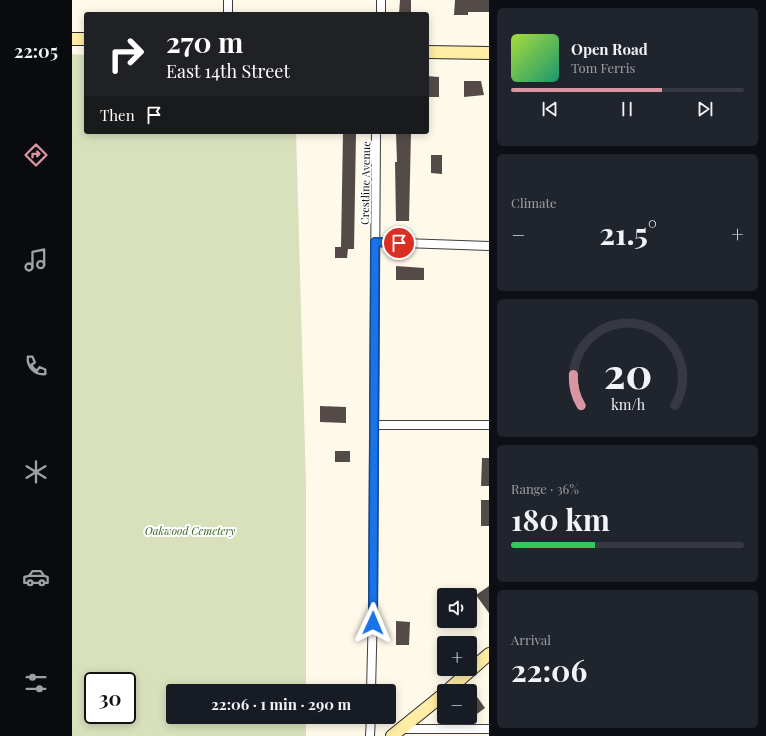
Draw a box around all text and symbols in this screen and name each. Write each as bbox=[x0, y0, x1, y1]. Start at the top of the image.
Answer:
text: 270 m bbox=[166, 23, 243, 60]
icon: right bbox=[100, 28, 152, 80]
text: 22:05 bbox=[14, 39, 58, 63]
text: Open Road bbox=[571, 39, 648, 59]
text: East 14th Street bbox=[166, 59, 290, 83]
text: Tom Ferris bbox=[571, 59, 635, 76]
icon: previous bbox=[539, 98, 561, 120]
icon: pause bbox=[616, 98, 638, 120]
icon: next bbox=[694, 98, 716, 120]
icon: arrive bbox=[143, 104, 165, 126]
text: Then bbox=[100, 105, 135, 125]
icon: directions bbox=[22, 141, 50, 169]
street label: Crestline Avenue bbox=[357, 141, 373, 225]
text: Climate bbox=[511, 194, 557, 211]
text: 21.5° bbox=[599, 213, 657, 253]
text: − bbox=[511, 219, 525, 249]
text: + bbox=[731, 219, 744, 249]
pin bbox=[382, 226, 416, 260]
icon: arrive bbox=[388, 232, 410, 254]
icon: music bbox=[22, 246, 50, 274]
text: 20 bbox=[603, 344, 652, 399]
icon: phone bbox=[22, 352, 50, 380]
text: km/h bbox=[610, 395, 645, 414]
icon: climate bbox=[22, 458, 50, 486]
text: Range · 36% bbox=[511, 480, 579, 497]
text: 180 km bbox=[511, 499, 610, 539]
park label: Oakwood Cemetery bbox=[145, 523, 236, 538]
icon: car bbox=[22, 563, 50, 591]
map controls bbox=[437, 588, 477, 724]
button: sound bbox=[437, 588, 477, 628]
position arrow bbox=[352, 602, 394, 644]
text: Arrival bbox=[511, 631, 551, 648]
button: + bbox=[437, 636, 477, 676]
text: 22:06 bbox=[511, 650, 587, 690]
icon: filters bbox=[22, 669, 50, 697]
speed limit sign: 30 bbox=[84, 672, 136, 724]
button: − bbox=[437, 684, 477, 724]
text: 22:06 · 1 min · 290 m bbox=[211, 694, 351, 714]

